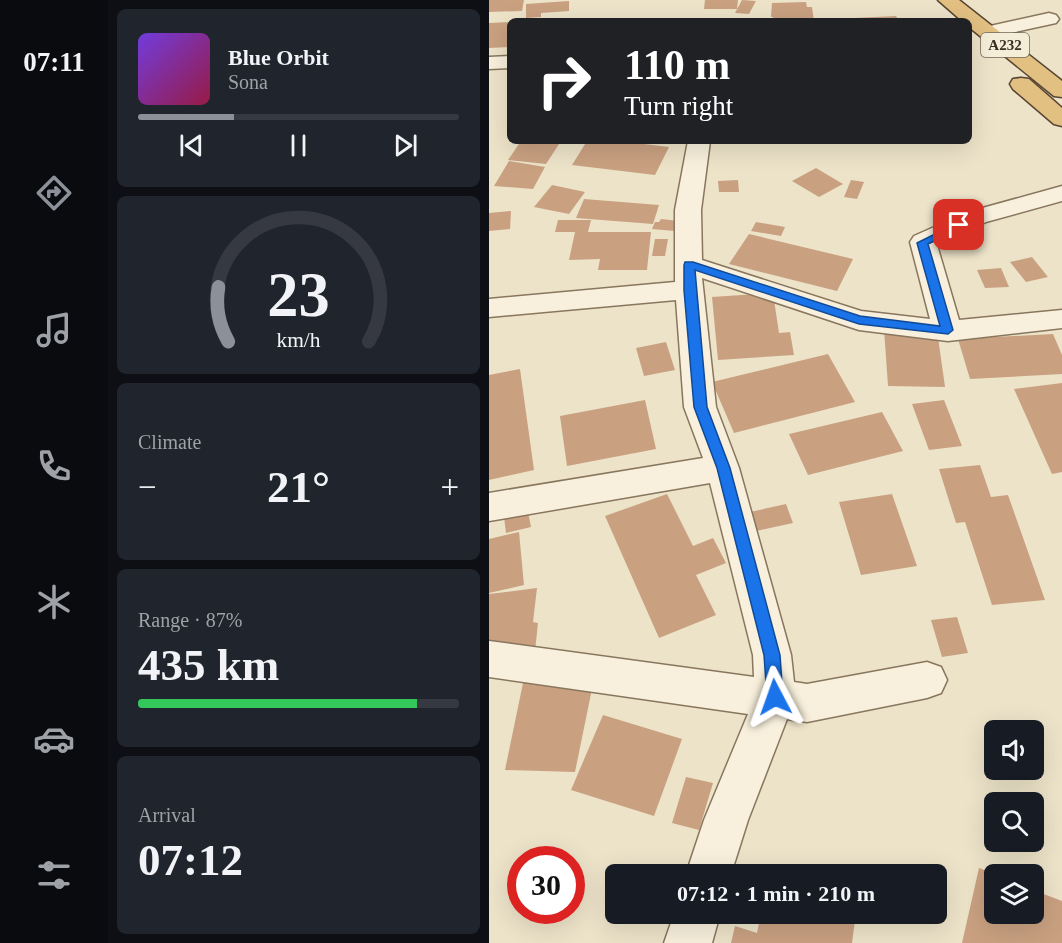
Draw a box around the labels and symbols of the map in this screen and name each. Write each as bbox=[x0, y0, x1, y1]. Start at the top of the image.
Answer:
road number: A232 bbox=[981, 33, 1029, 57]
pin bbox=[933, 199, 984, 250]
position arrow bbox=[743, 665, 807, 729]
speed limit sign: 30 bbox=[507, 846, 585, 924]

